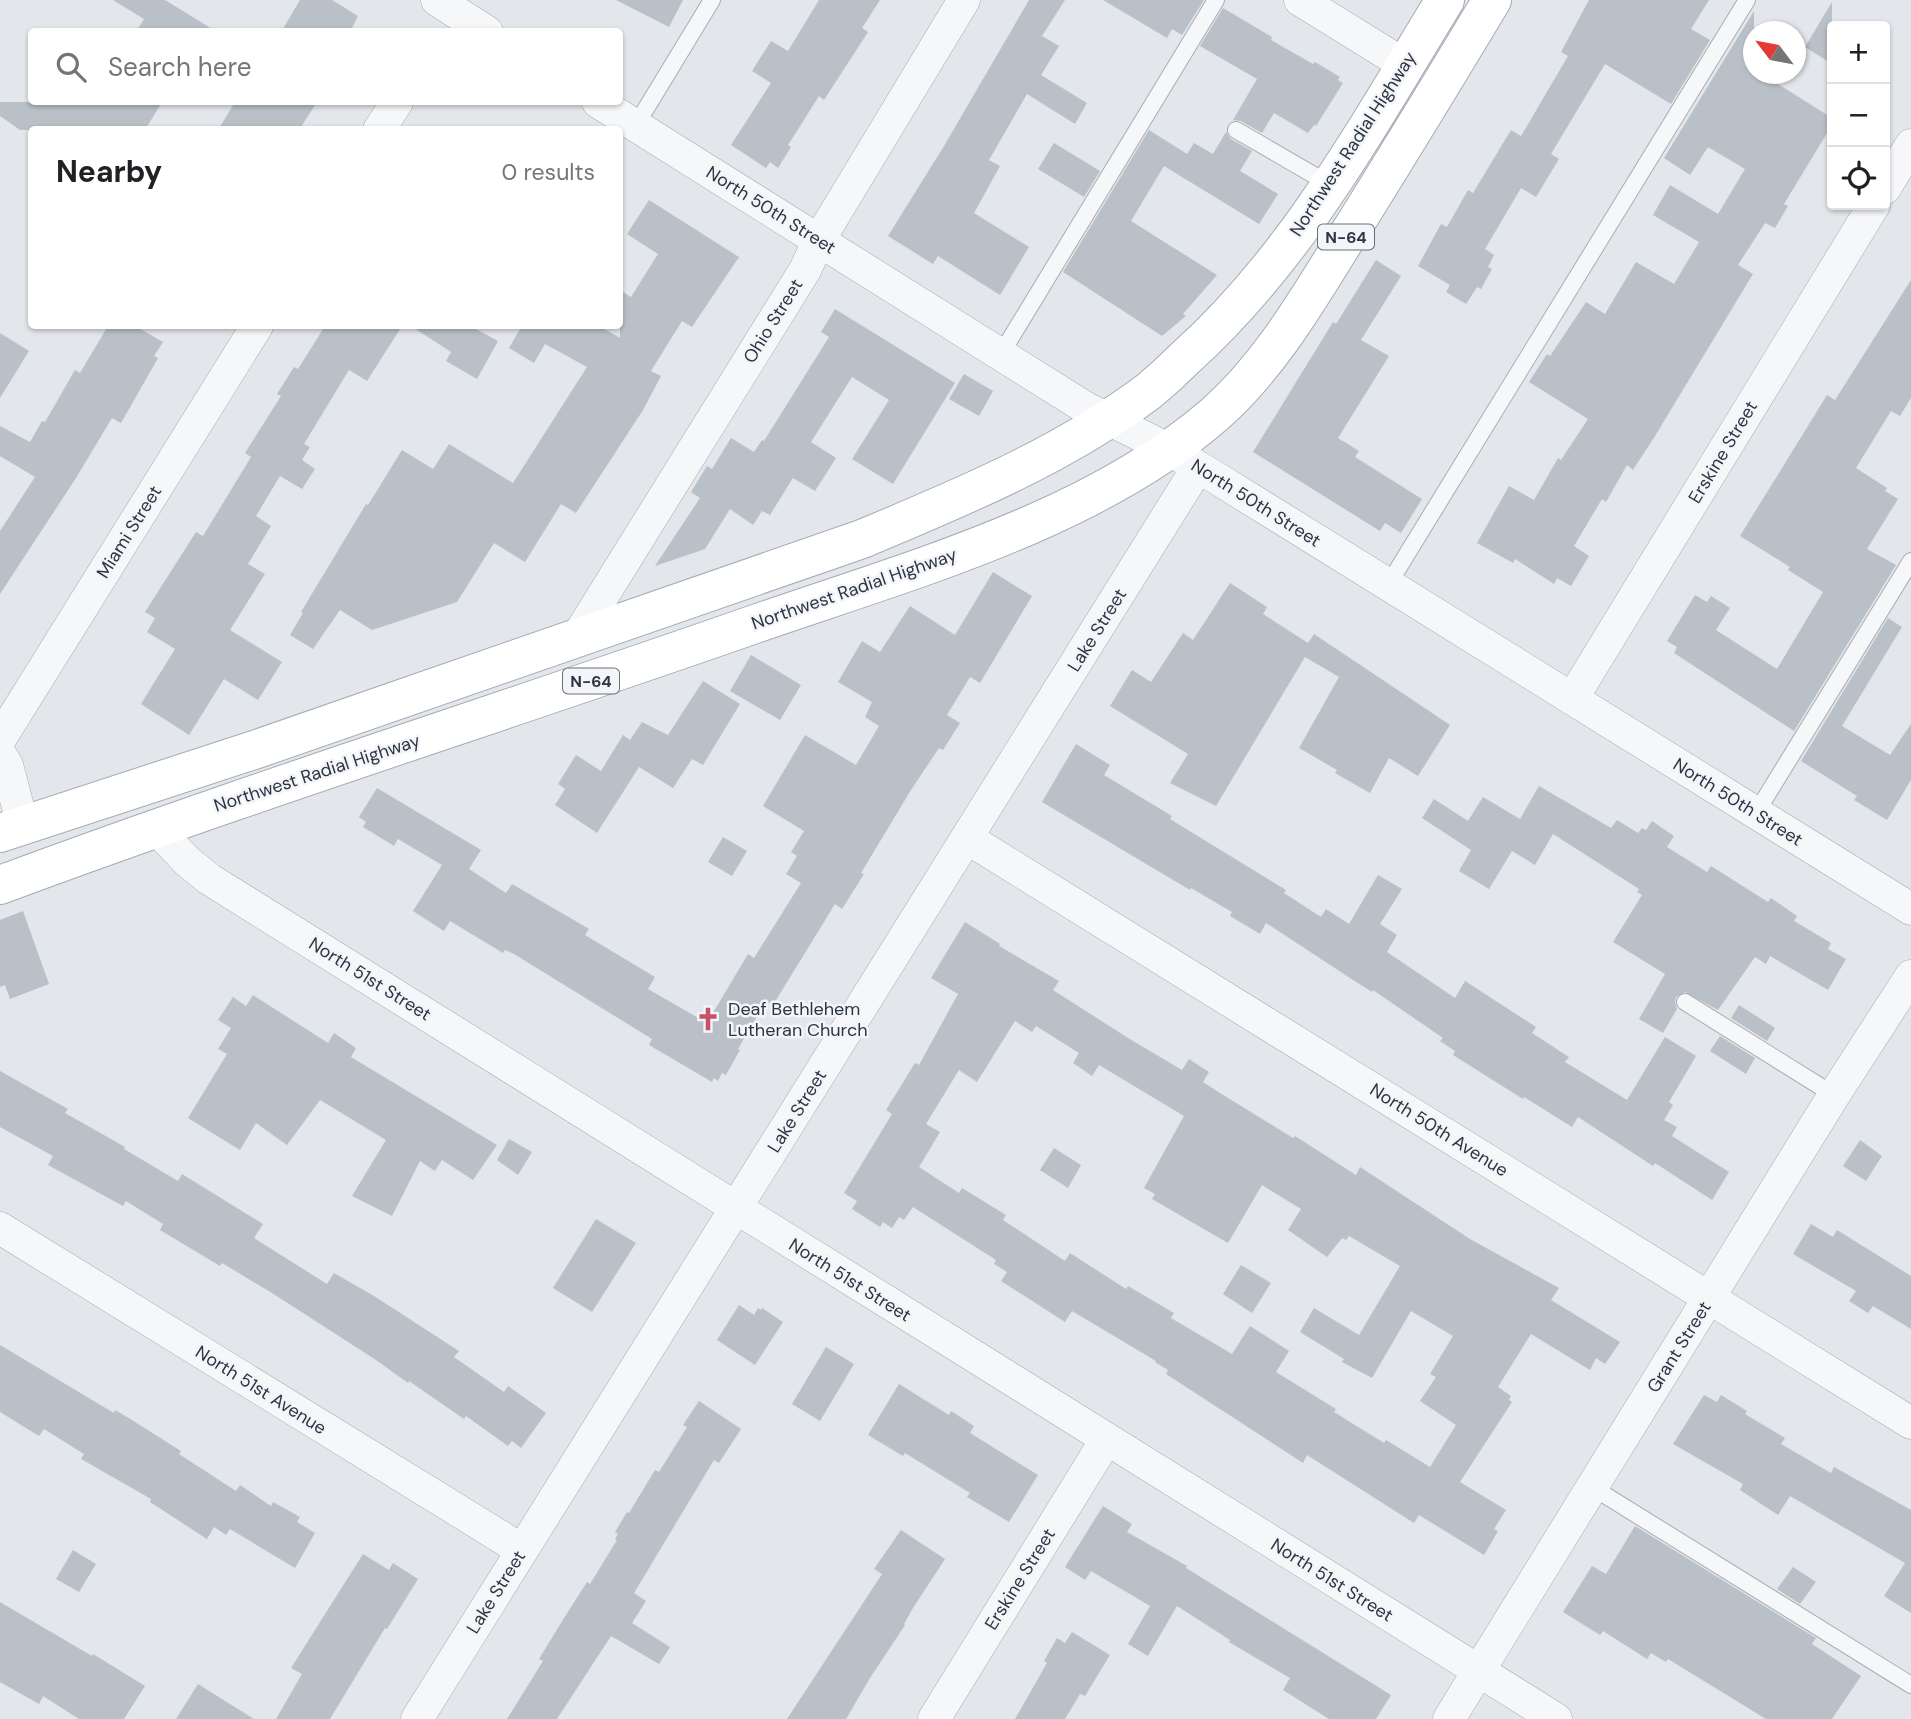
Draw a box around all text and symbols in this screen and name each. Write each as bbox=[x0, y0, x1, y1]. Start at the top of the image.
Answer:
north arrow bbox=[1743, 21, 1806, 84]
map controls bbox=[1827, 21, 1890, 210]
button: + bbox=[1827, 21, 1890, 84]
search box bbox=[28, 28, 623, 105]
street label: Northwest Radial Highway bbox=[1284, 47, 1422, 241]
icon: search bbox=[52, 48, 90, 86]
text: Search here bbox=[108, 50, 251, 84]
button: − bbox=[1827, 84, 1890, 147]
button: locate bbox=[1827, 147, 1890, 210]
text: Nearby bbox=[56, 152, 162, 191]
text: 0 results bbox=[502, 157, 595, 187]
street label: North 50th Street bbox=[702, 160, 840, 260]
road number: N-64 bbox=[1318, 224, 1374, 249]
street label: Ohio Street bbox=[738, 274, 808, 368]
street label: Erskine Street bbox=[1683, 396, 1763, 508]
street label: North 50th Street bbox=[1187, 453, 1325, 553]
street label: Miami Street bbox=[91, 481, 167, 583]
street label: Northwest Radial Highway bbox=[748, 543, 960, 635]
street label: Lake Street bbox=[1062, 584, 1132, 676]
road number: N-64 bbox=[563, 668, 619, 694]
street label: Northwest Radial Highway bbox=[211, 728, 423, 818]
street label: North 50th Street bbox=[1669, 752, 1807, 852]
street label: North 51st Street bbox=[304, 932, 436, 1026]
place label: Deaf Bethlehem Lutheran Church bbox=[728, 997, 868, 1042]
church icon: Deaf Bethlehem Lutheran Church bbox=[694, 1005, 722, 1033]
street label: Lake Street bbox=[762, 1065, 832, 1157]
street label: North 50th Avenue bbox=[1365, 1078, 1513, 1182]
street label: North 51st Street bbox=[784, 1233, 916, 1327]
street label: Grant Street bbox=[1641, 1297, 1717, 1397]
street label: North 51st Avenue bbox=[191, 1340, 331, 1440]
street label: Erskine Street bbox=[979, 1524, 1061, 1634]
street label: North 51st Street bbox=[1266, 1533, 1398, 1627]
street label: Lake Street bbox=[461, 1546, 531, 1638]

